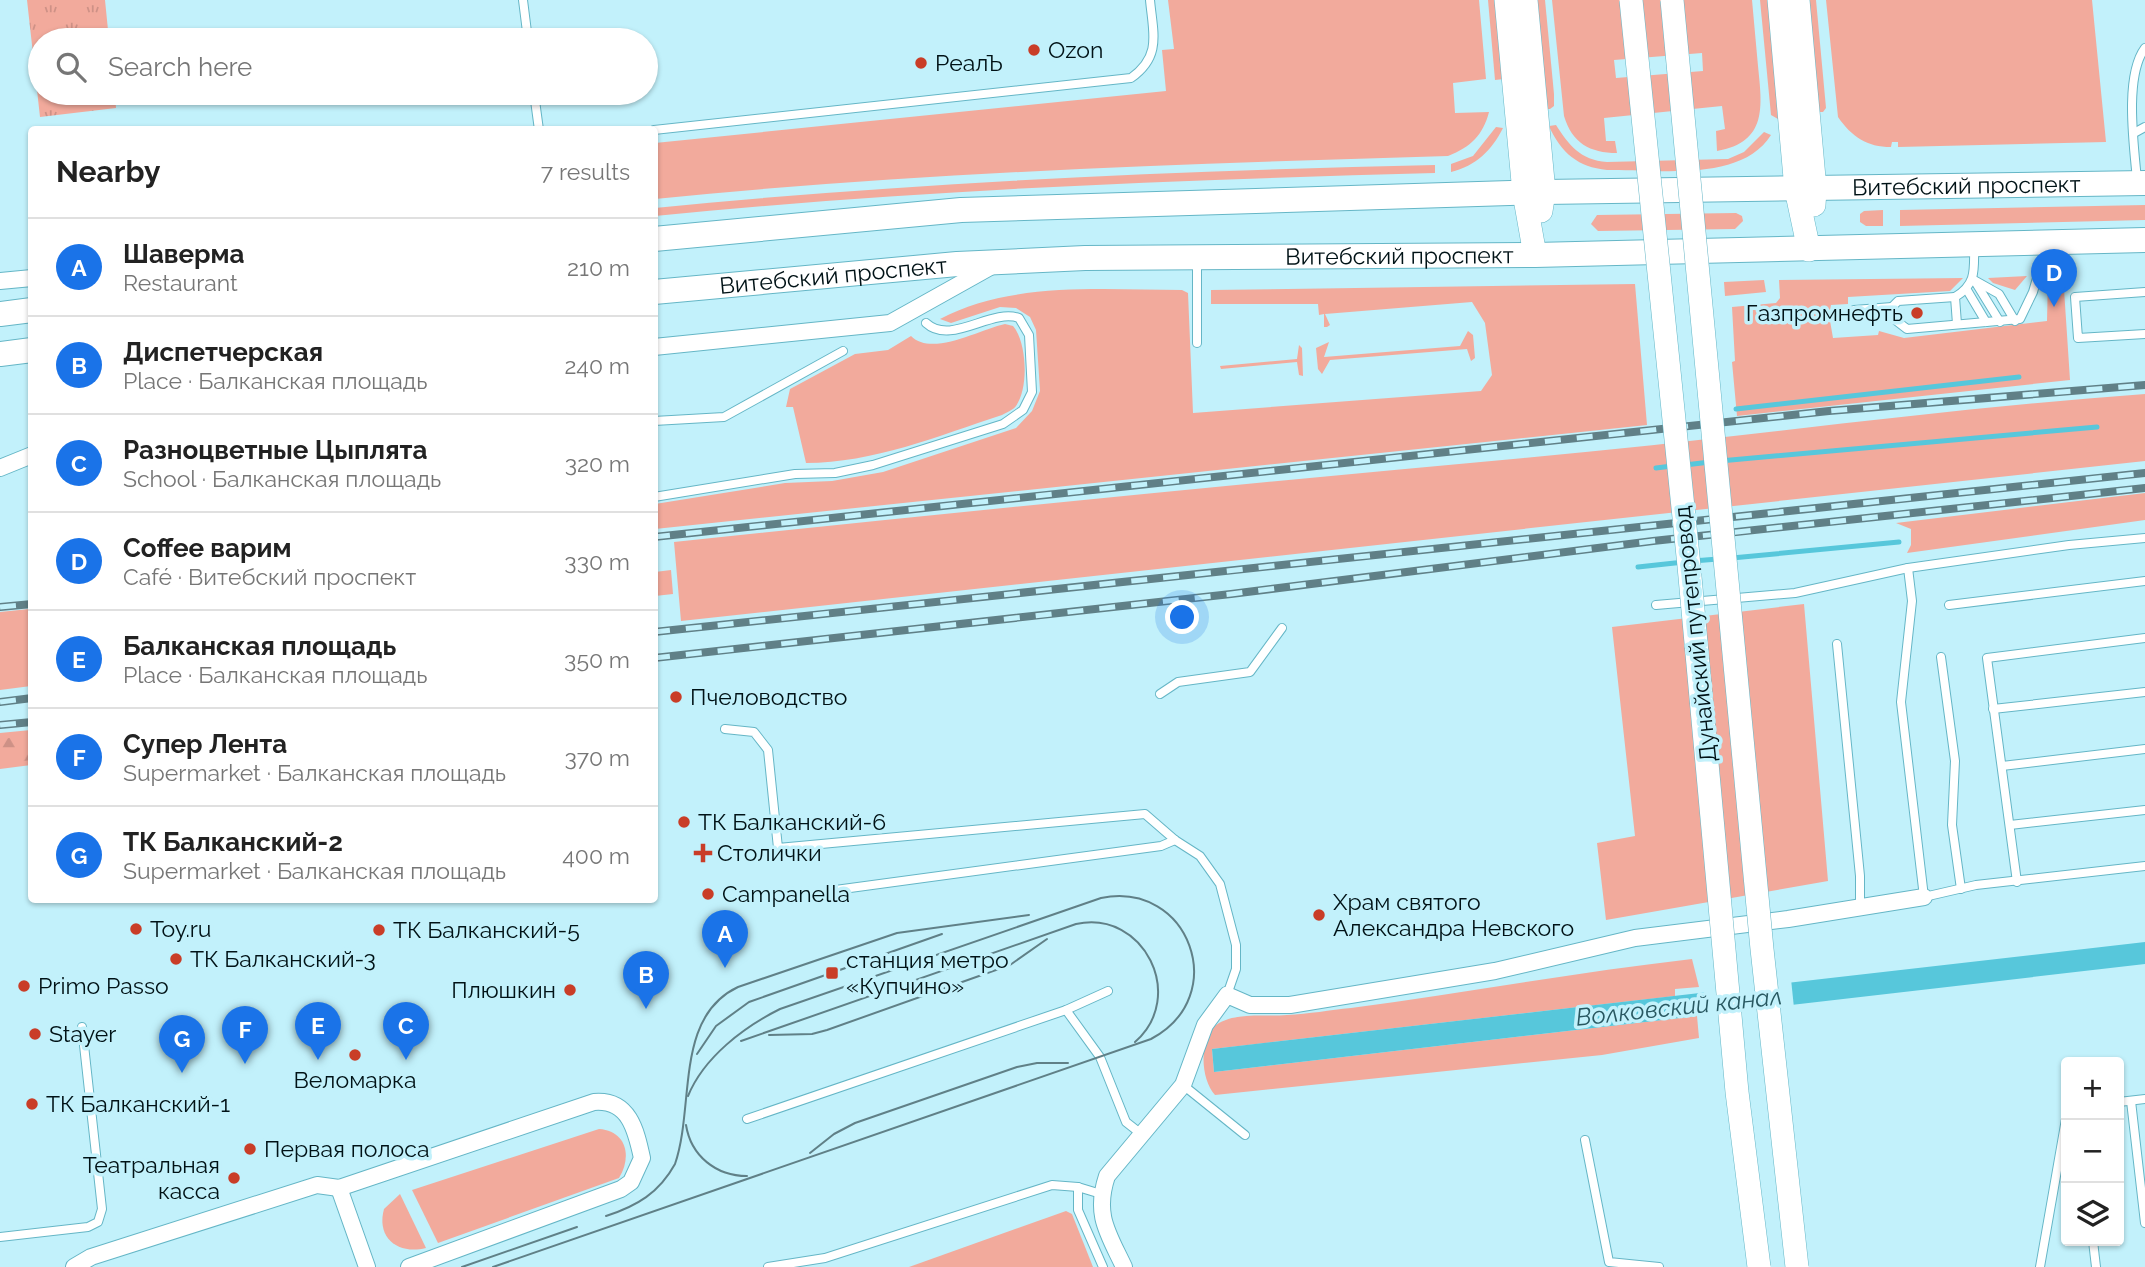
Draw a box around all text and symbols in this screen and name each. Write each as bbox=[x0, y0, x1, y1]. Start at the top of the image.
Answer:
search box bbox=[28, 28, 658, 105]
place label: Ozon bbox=[1048, 36, 1103, 63]
marker: Ozon bbox=[1026, 42, 1042, 58]
icon: search bbox=[52, 48, 90, 86]
place label: РеалЪ bbox=[935, 49, 1003, 76]
text: Search here bbox=[108, 52, 252, 82]
marker: РеалЪ bbox=[913, 55, 929, 71]
text: Nearby bbox=[56, 154, 160, 189]
text: 7 results bbox=[541, 158, 630, 185]
street label: Витебский проспект bbox=[1852, 170, 2081, 200]
text: Шаверма bbox=[123, 239, 245, 269]
street label: Витебский проспект bbox=[1285, 241, 1514, 270]
pin: D bbox=[2031, 249, 2077, 307]
street label: Витебский проспект bbox=[718, 251, 948, 299]
text: A bbox=[71, 254, 87, 281]
text: 210 m bbox=[567, 254, 630, 281]
text: Restaurant bbox=[123, 269, 238, 296]
place label: Газпромнефть bbox=[1746, 299, 1903, 326]
marker: Газпромнефть bbox=[1909, 305, 1925, 321]
text: Диспетчерская bbox=[123, 337, 323, 367]
text: B bbox=[71, 352, 87, 379]
text: 240 m bbox=[564, 352, 630, 379]
text: Place · Балканская площадь bbox=[123, 367, 427, 394]
text: Разноцветные Цыплята bbox=[123, 435, 427, 465]
text: C bbox=[71, 450, 87, 477]
text: 320 m bbox=[565, 450, 630, 477]
text: School · Балканская площадь bbox=[123, 465, 441, 492]
street label: Дунайский путепровод bbox=[1668, 505, 1721, 763]
text: Coffee варим bbox=[123, 533, 291, 563]
text: D bbox=[71, 548, 87, 575]
text: 330 m bbox=[564, 548, 630, 575]
text: Café · Витебский проспект bbox=[123, 563, 416, 590]
your location bbox=[1165, 600, 1199, 634]
text: Балканская площадь bbox=[123, 631, 396, 661]
text: E bbox=[72, 646, 86, 673]
text: 350 m bbox=[564, 646, 630, 673]
text: Place · Балканская площадь bbox=[123, 661, 427, 688]
place label: Пчеловодство bbox=[690, 683, 847, 710]
marker: Пчеловодство bbox=[668, 689, 684, 705]
text: Супер Лента bbox=[123, 729, 287, 759]
text: F bbox=[72, 744, 86, 771]
text: 370 m bbox=[565, 744, 630, 771]
text: Supermarket · Балканская площадь bbox=[123, 759, 506, 786]
place label: ТК Балканский-6 bbox=[698, 808, 886, 835]
marker: ТК Балканский-6 bbox=[676, 814, 692, 830]
text: ТК Балканский-2 bbox=[123, 827, 343, 857]
place label: Столички bbox=[717, 839, 822, 866]
text: G bbox=[71, 842, 87, 869]
text: 400 m bbox=[562, 842, 630, 869]
marker: Столички bbox=[695, 845, 711, 861]
text: Supermarket · Балканская площадь bbox=[123, 857, 506, 884]
place label: Campanella bbox=[722, 880, 850, 907]
marker: Campanella bbox=[700, 886, 716, 902]
place label: Храм святого Александра Невского bbox=[1333, 888, 1574, 941]
marker: Храм святого Александра Невского bbox=[1311, 907, 1327, 923]
pin: A bbox=[702, 910, 748, 968]
place label: Toy.ru bbox=[150, 915, 212, 942]
place label: ТК Балканский-5 bbox=[393, 916, 580, 943]
marker: Toy.ru bbox=[128, 921, 144, 937]
marker: ТК Балканский-5 bbox=[371, 922, 387, 938]
place label: ТК Балканский-3 bbox=[190, 945, 376, 972]
place label: станция метро «Купчино» bbox=[846, 946, 1009, 999]
marker: ТК Балканский-3 bbox=[168, 951, 184, 967]
pin: B bbox=[623, 951, 669, 1009]
marker: станция метро «Купчино» bbox=[824, 965, 840, 981]
place label: Primo Passo bbox=[38, 972, 169, 999]
place label: Плюшкин bbox=[451, 976, 556, 1003]
marker: Primo Passo bbox=[16, 978, 32, 994]
water label: Волковский канал bbox=[1574, 981, 1784, 1032]
marker: Плюшкин bbox=[562, 982, 578, 998]
pin: E bbox=[295, 1002, 341, 1060]
pin: C bbox=[383, 1002, 429, 1060]
pin: F bbox=[222, 1006, 268, 1064]
pin: G bbox=[159, 1015, 205, 1073]
place label: Stayer bbox=[49, 1020, 116, 1047]
marker: Stayer bbox=[27, 1026, 43, 1042]
marker: Веломарка bbox=[347, 1047, 363, 1063]
map controls bbox=[2061, 1057, 2124, 1246]
button: + bbox=[2061, 1057, 2124, 1120]
place label: Веломарка bbox=[294, 1066, 416, 1093]
place label: ТК Балканский-1 bbox=[46, 1090, 230, 1117]
marker: ТК Балканский-1 bbox=[24, 1096, 40, 1112]
button: − bbox=[2061, 1120, 2124, 1183]
place label: Первая полоса bbox=[264, 1135, 429, 1162]
marker: Первая полоса bbox=[242, 1141, 258, 1157]
place label: Театральная касса bbox=[83, 1151, 220, 1204]
marker: Театральная касса bbox=[226, 1170, 242, 1186]
button: layers bbox=[2061, 1183, 2124, 1246]

